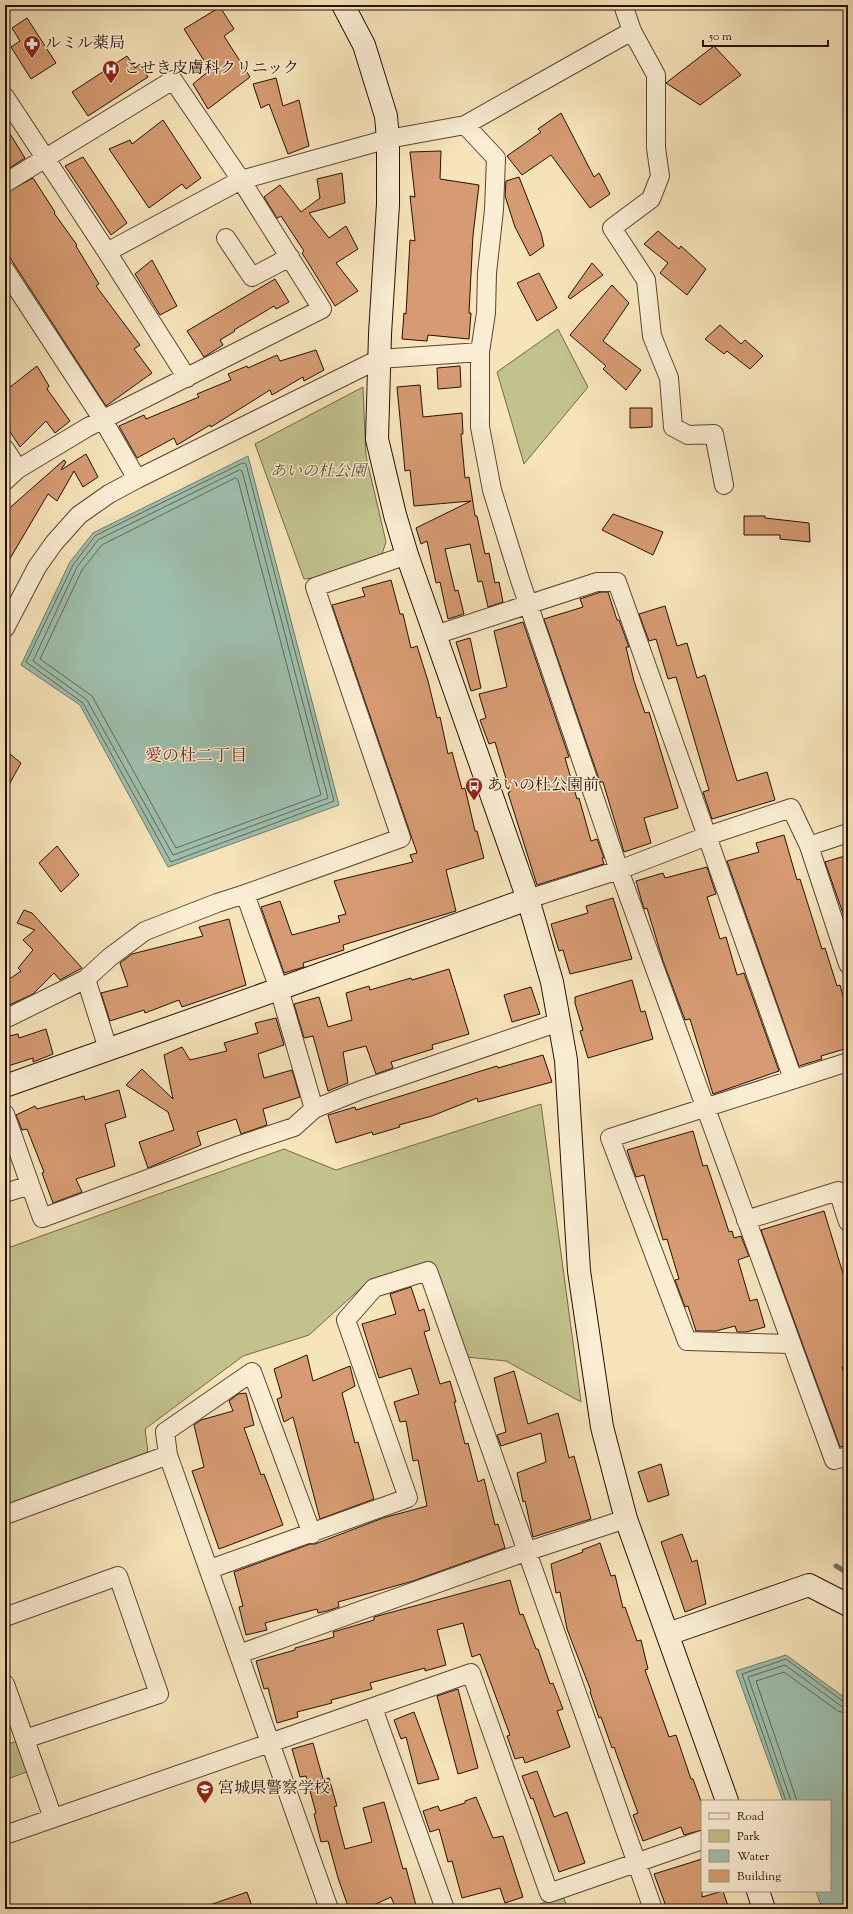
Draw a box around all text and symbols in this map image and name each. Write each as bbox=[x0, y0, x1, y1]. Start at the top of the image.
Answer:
scale bar bbox=[703, 22, 828, 48]
text: 50 m bbox=[708, 28, 732, 46]
place label: ルミル薬局 bbox=[45, 33, 125, 56]
pharmacy icon: ルミル薬局 bbox=[22, 34, 42, 59]
place label: こせき皮膚科クリニック bbox=[124, 58, 299, 81]
hospital icon: こせき皮膚科クリニック bbox=[101, 59, 121, 84]
park label: あいの杜公園 bbox=[270, 461, 369, 484]
district label: 愛の杜二丁目 bbox=[145, 745, 247, 769]
place label: あいの杜公園前 bbox=[487, 775, 599, 798]
bus stop icon: あいの杜公園前 bbox=[464, 776, 484, 801]
place label: 宮城県警察学校 bbox=[218, 1778, 330, 1801]
school or university icon: 宮城県警察学校 bbox=[195, 1779, 215, 1804]
legend bbox=[701, 1800, 831, 1892]
text: Road bbox=[737, 1808, 764, 1826]
text: Park bbox=[737, 1828, 760, 1846]
text: Water bbox=[737, 1848, 770, 1866]
text: Building bbox=[737, 1868, 781, 1886]

